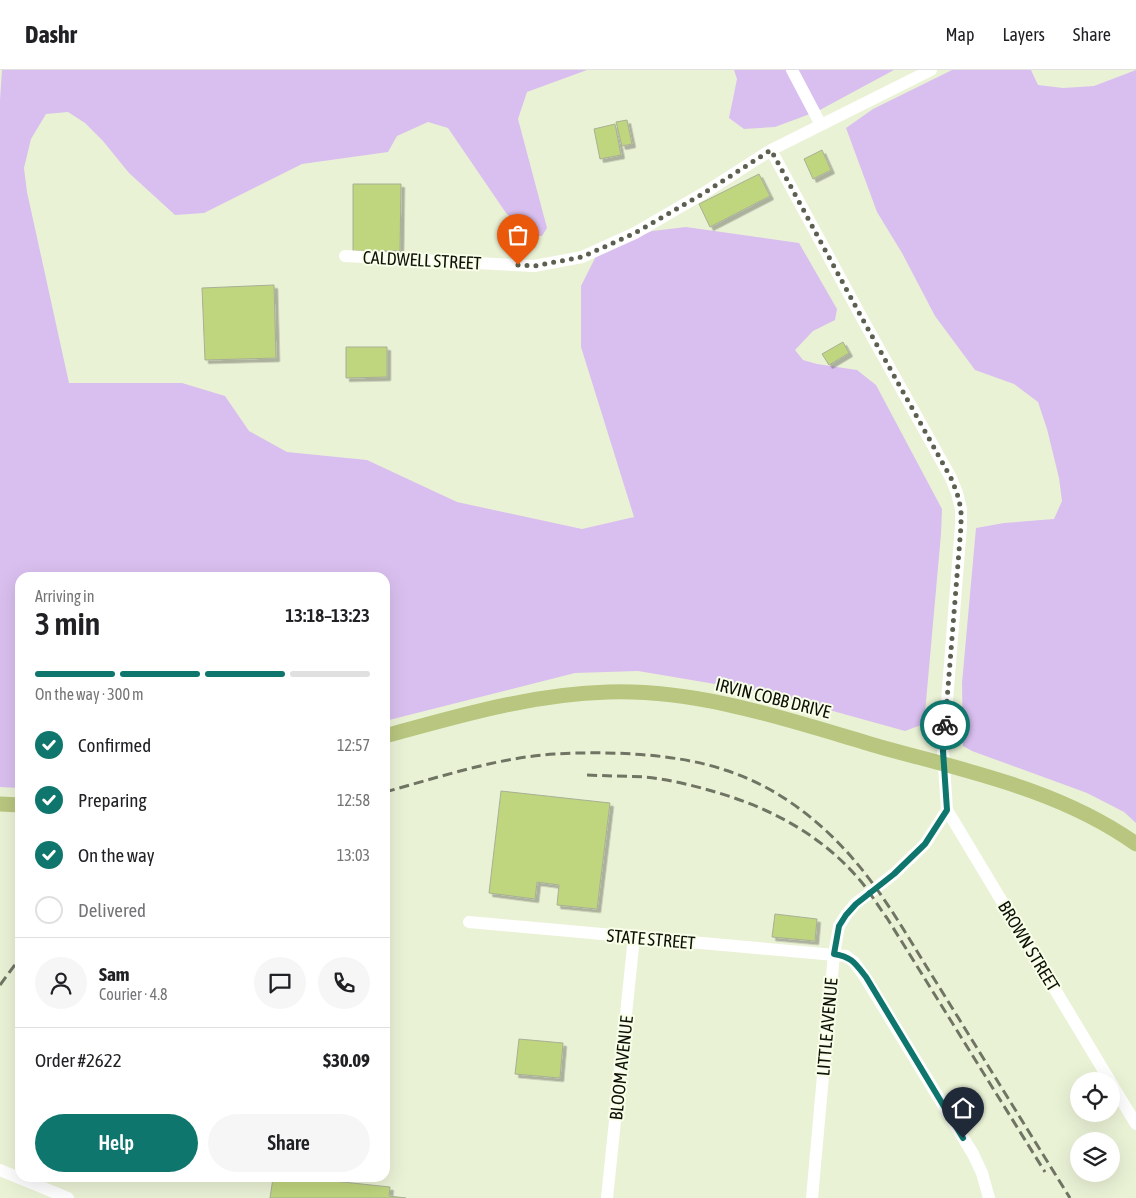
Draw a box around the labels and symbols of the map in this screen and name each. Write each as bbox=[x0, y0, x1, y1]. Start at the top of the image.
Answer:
pin bbox=[497, 214, 539, 265]
street label: CALDWELL STREET bbox=[362, 246, 482, 274]
street label: IRVIN COBB DRIVE bbox=[713, 674, 833, 723]
courier bbox=[920, 700, 970, 750]
street label: BROWN STREET bbox=[994, 897, 1064, 995]
street label: STATE STREET bbox=[606, 925, 696, 953]
street label: LITTLE AVENUE bbox=[812, 977, 842, 1077]
street label: BLOOM AVENUE bbox=[605, 1015, 637, 1121]
pin bbox=[942, 1087, 984, 1138]

